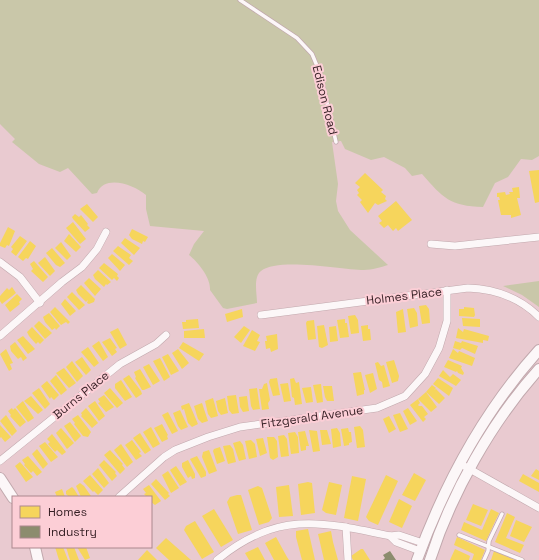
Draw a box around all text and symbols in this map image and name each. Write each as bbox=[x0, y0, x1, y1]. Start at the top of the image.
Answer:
street label: Edison Road bbox=[309, 64, 341, 136]
street label: Holmes Place bbox=[365, 283, 443, 309]
street label: Burns Place bbox=[50, 367, 112, 423]
street label: Fitzgerald Avenue bbox=[260, 402, 364, 432]
legend bbox=[12, 496, 152, 548]
text: Homes bbox=[48, 504, 87, 520]
text: Industry bbox=[48, 524, 97, 540]

